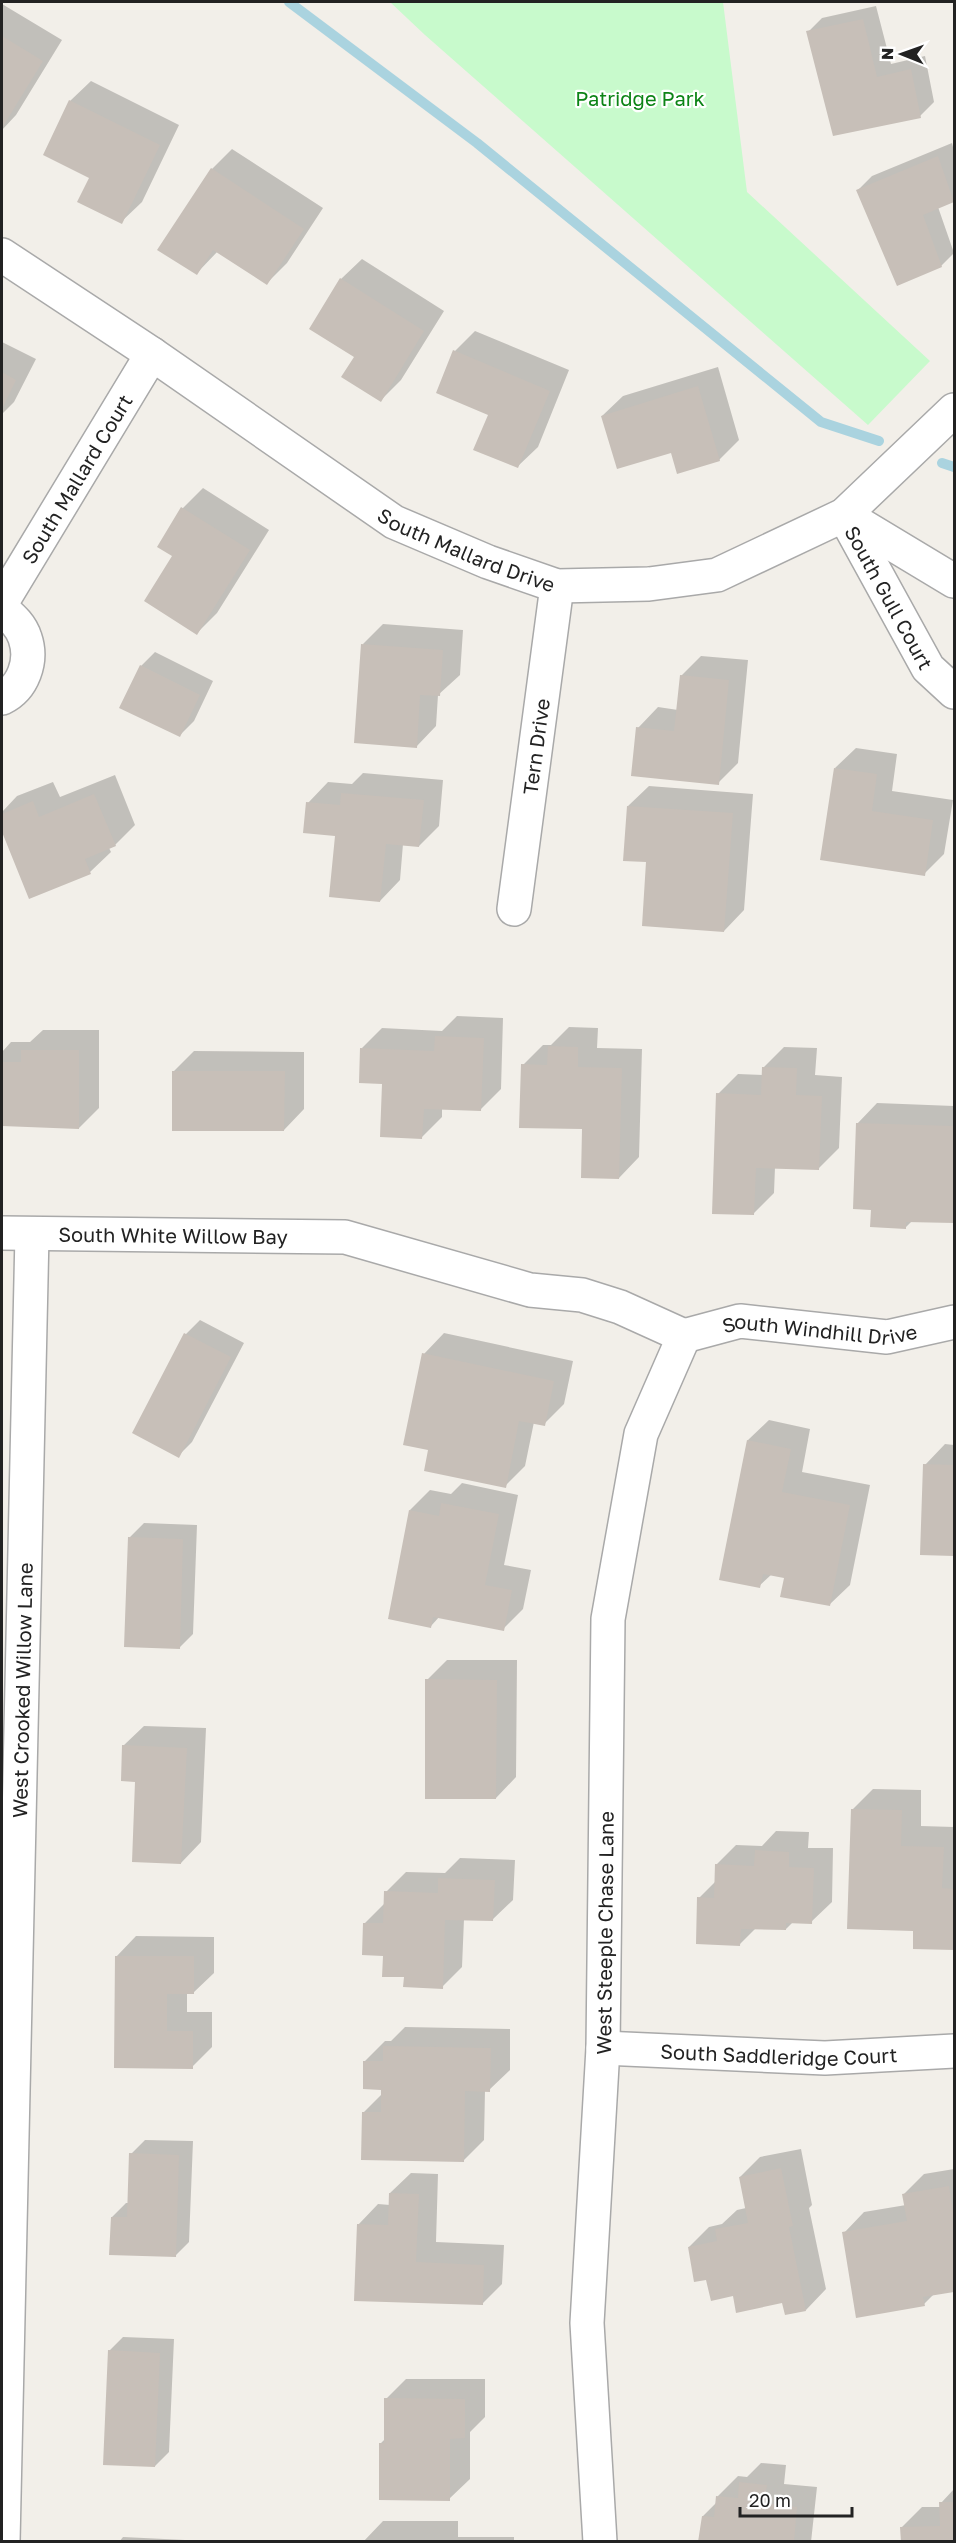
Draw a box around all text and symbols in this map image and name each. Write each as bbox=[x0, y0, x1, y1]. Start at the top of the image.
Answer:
north arrow bbox=[872, 24, 932, 84]
text: N bbox=[877, 47, 897, 60]
park label: Patridge Park bbox=[575, 86, 705, 110]
street label: South Mallard Court bbox=[16, 390, 137, 568]
street label: South Mallard Drive bbox=[373, 502, 558, 596]
street label: South Gull Court bbox=[840, 521, 938, 673]
street label: Tern Drive bbox=[517, 697, 554, 796]
street label: South White Willow Bay bbox=[58, 1222, 288, 1248]
street label: South Windhill Drive bbox=[719, 1308, 919, 1349]
street label: West Crooked Willow Lane bbox=[7, 1562, 37, 1818]
street label: West Steeple Chase Lane bbox=[591, 1811, 618, 2055]
street label: South Saddleridge Court bbox=[660, 2039, 898, 2070]
scale bar bbox=[740, 2480, 852, 2518]
text: 20 m bbox=[749, 2489, 791, 2511]

